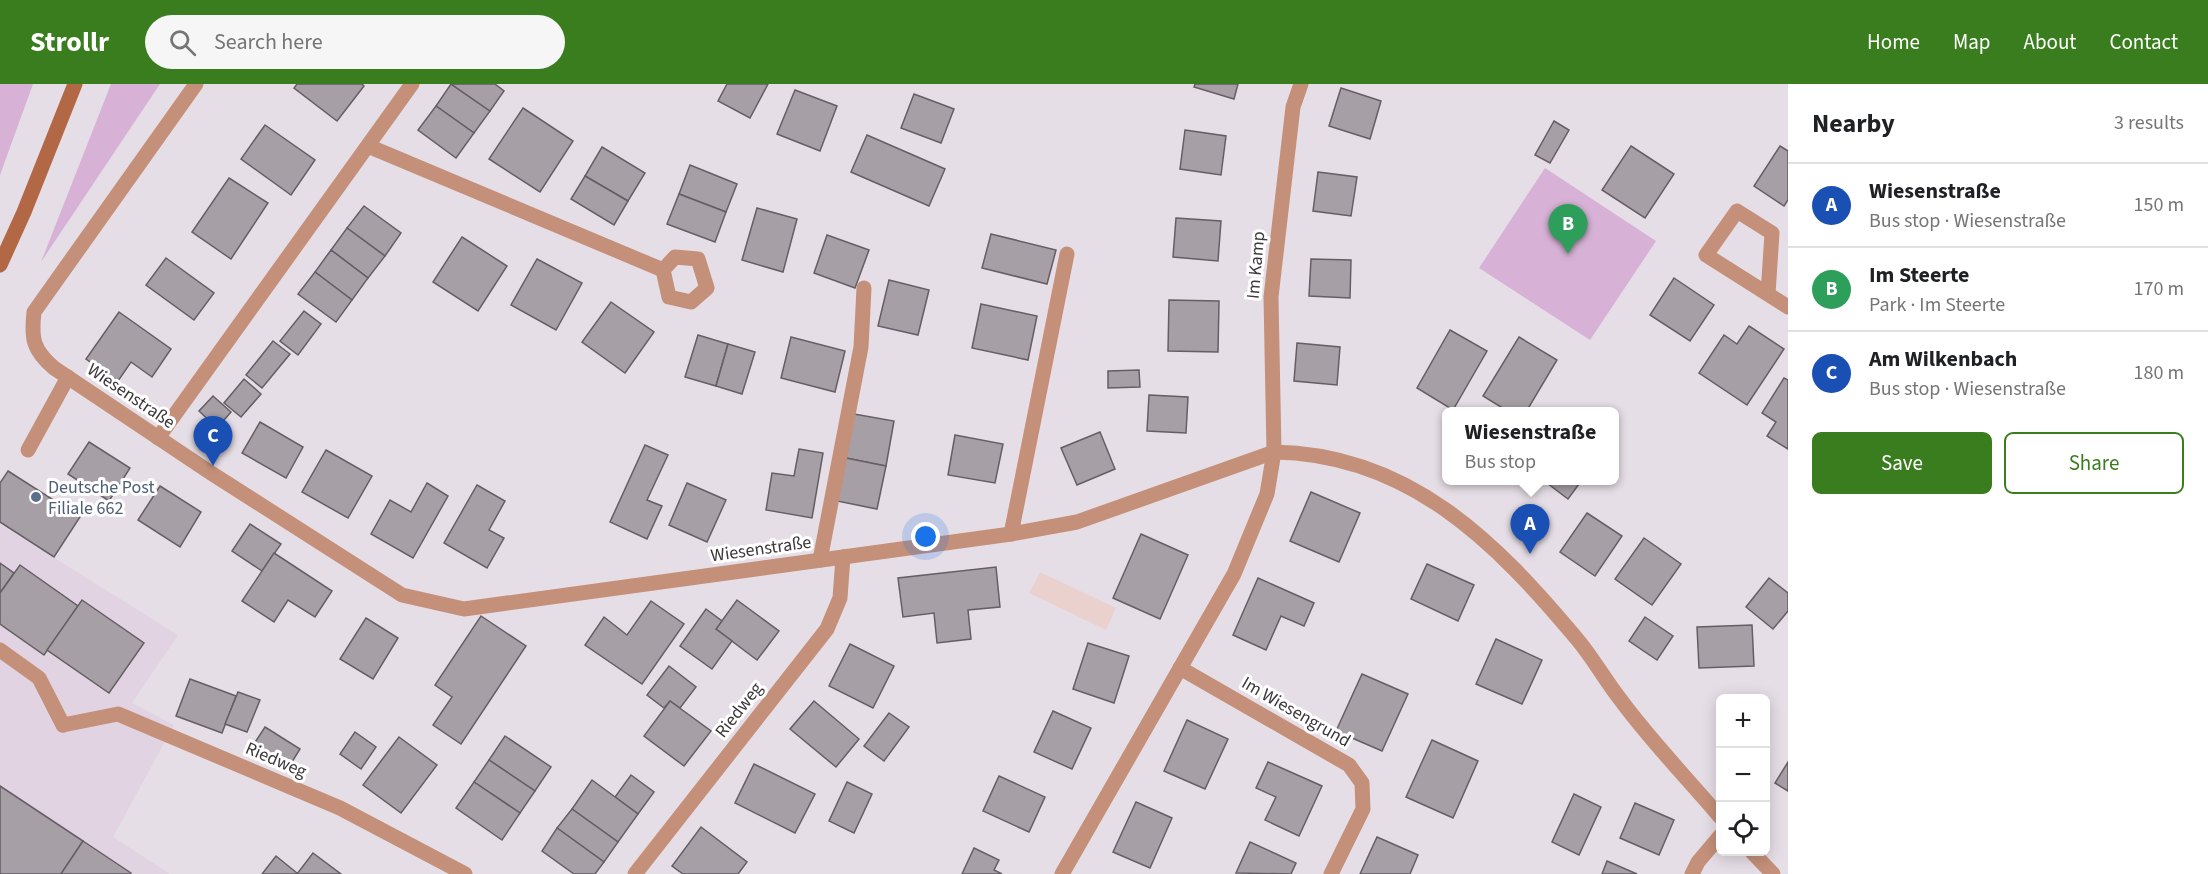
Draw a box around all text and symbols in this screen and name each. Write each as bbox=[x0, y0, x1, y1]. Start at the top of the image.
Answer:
search box bbox=[145, 15, 565, 69]
text: Strollr bbox=[30, 22, 109, 62]
icon: search bbox=[166, 26, 199, 59]
text: Search here bbox=[214, 26, 323, 58]
text: Home bbox=[1867, 27, 1920, 57]
text: Map bbox=[1953, 27, 1991, 57]
text: About bbox=[2024, 27, 2076, 57]
text: Contact bbox=[2109, 27, 2178, 57]
text: Nearby bbox=[1812, 105, 1895, 142]
text: 3 results bbox=[2114, 109, 2184, 137]
text: Wiesenstraße bbox=[1869, 175, 2001, 207]
text: A bbox=[1826, 191, 1837, 219]
text: 150 m bbox=[2134, 191, 2184, 219]
pin: B bbox=[1548, 204, 1588, 254]
text: Bus stop · Wiesenstraße bbox=[1869, 207, 2066, 235]
street label: Im Kamp bbox=[1241, 230, 1271, 300]
text: Im Steerte bbox=[1869, 259, 1969, 291]
text: B bbox=[1825, 275, 1838, 303]
text: 170 m bbox=[2134, 275, 2184, 303]
text: Park · Im Steerte bbox=[1869, 291, 2005, 319]
text: Am Wilkenbach bbox=[1869, 343, 2017, 375]
street label: Wiesenstraße bbox=[82, 357, 180, 435]
text: C bbox=[1826, 359, 1837, 387]
text: 180 m bbox=[2134, 359, 2184, 387]
text: Bus stop · Wiesenstraße bbox=[1869, 375, 2066, 403]
popup bbox=[1442, 407, 1619, 485]
pin: C bbox=[194, 416, 232, 466]
text: Wiesenstraße bbox=[1465, 416, 1596, 448]
button: Save bbox=[1812, 432, 1992, 494]
button: Share bbox=[2004, 432, 2184, 494]
text: Bus stop bbox=[1465, 448, 1536, 476]
place label: Deutsche Post Filiale 662 bbox=[48, 475, 155, 521]
marker: Deutsche Post Filiale 662 bbox=[29, 490, 43, 504]
pin: A bbox=[1510, 504, 1550, 554]
your location bbox=[911, 522, 940, 551]
street label: Wiesenstraße bbox=[709, 530, 813, 568]
street label: Im Wiesengrund bbox=[1237, 671, 1355, 753]
street label: Riedweg bbox=[709, 677, 769, 743]
map controls bbox=[1716, 694, 1770, 856]
button: + bbox=[1716, 694, 1770, 748]
street label: Riedweg bbox=[242, 736, 310, 784]
button: − bbox=[1716, 748, 1770, 802]
button: locate bbox=[1716, 802, 1770, 856]

